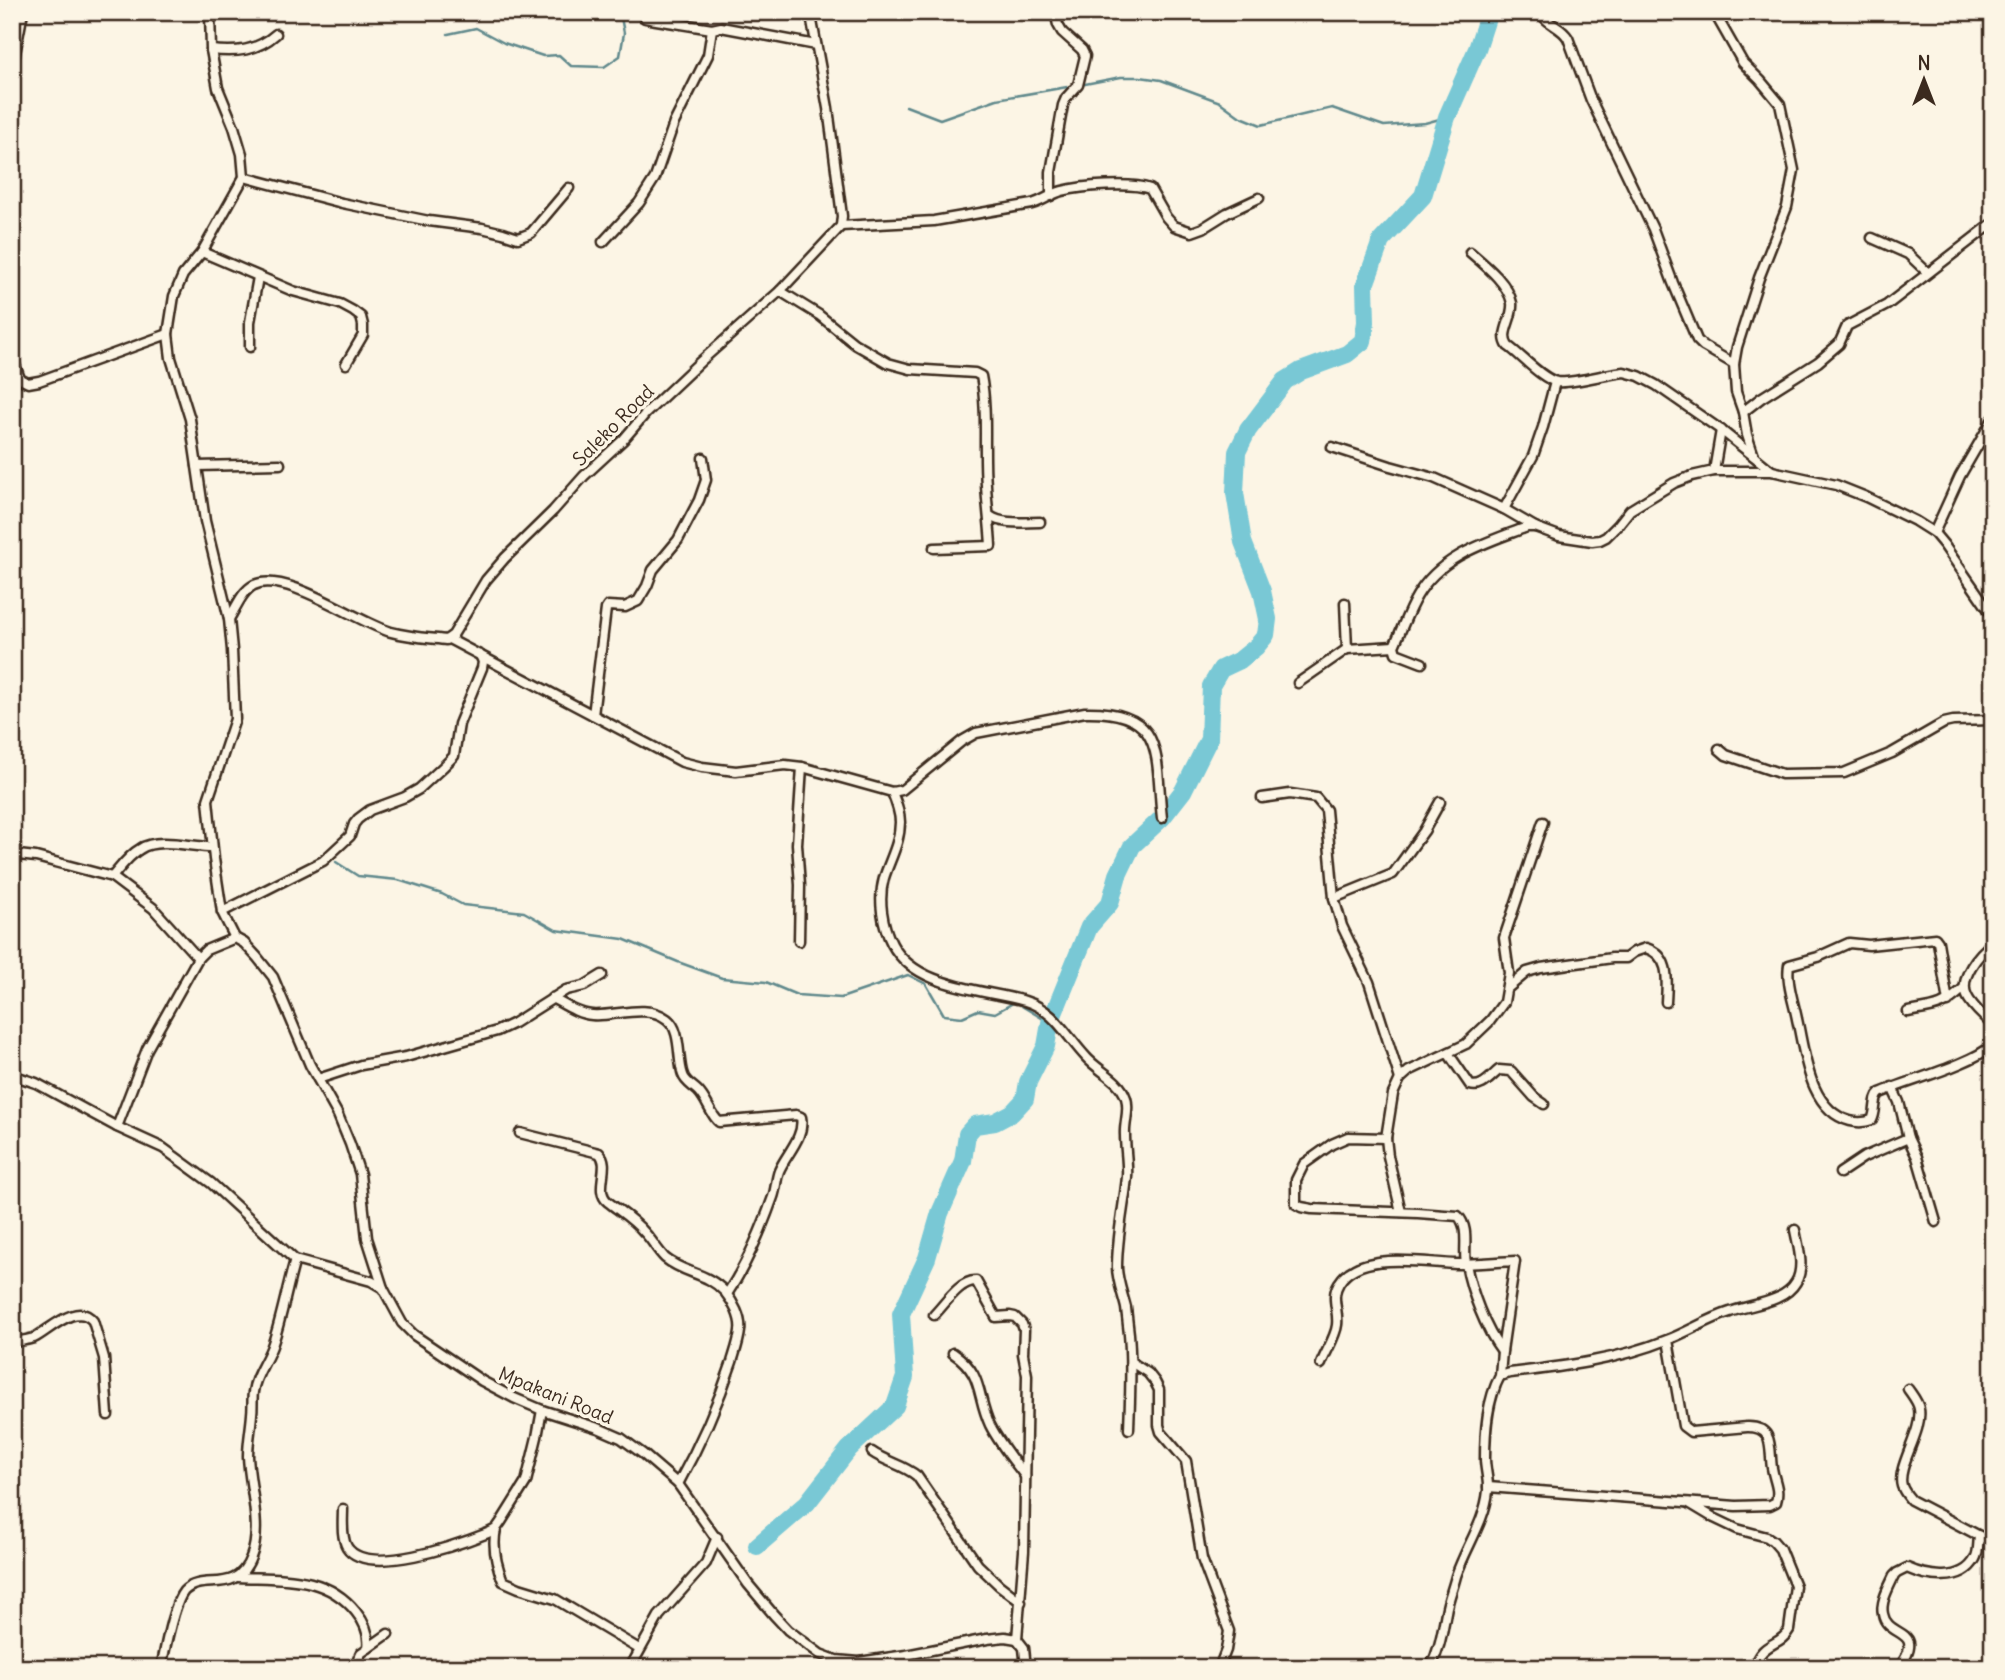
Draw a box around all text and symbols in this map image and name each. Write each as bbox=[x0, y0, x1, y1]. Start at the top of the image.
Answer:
north arrow bbox=[1890, 46, 1960, 116]
text: N bbox=[1917, 51, 1931, 75]
street label: Saleko Road bbox=[567, 379, 659, 471]
street label: Mpakani Road bbox=[495, 1361, 617, 1429]

